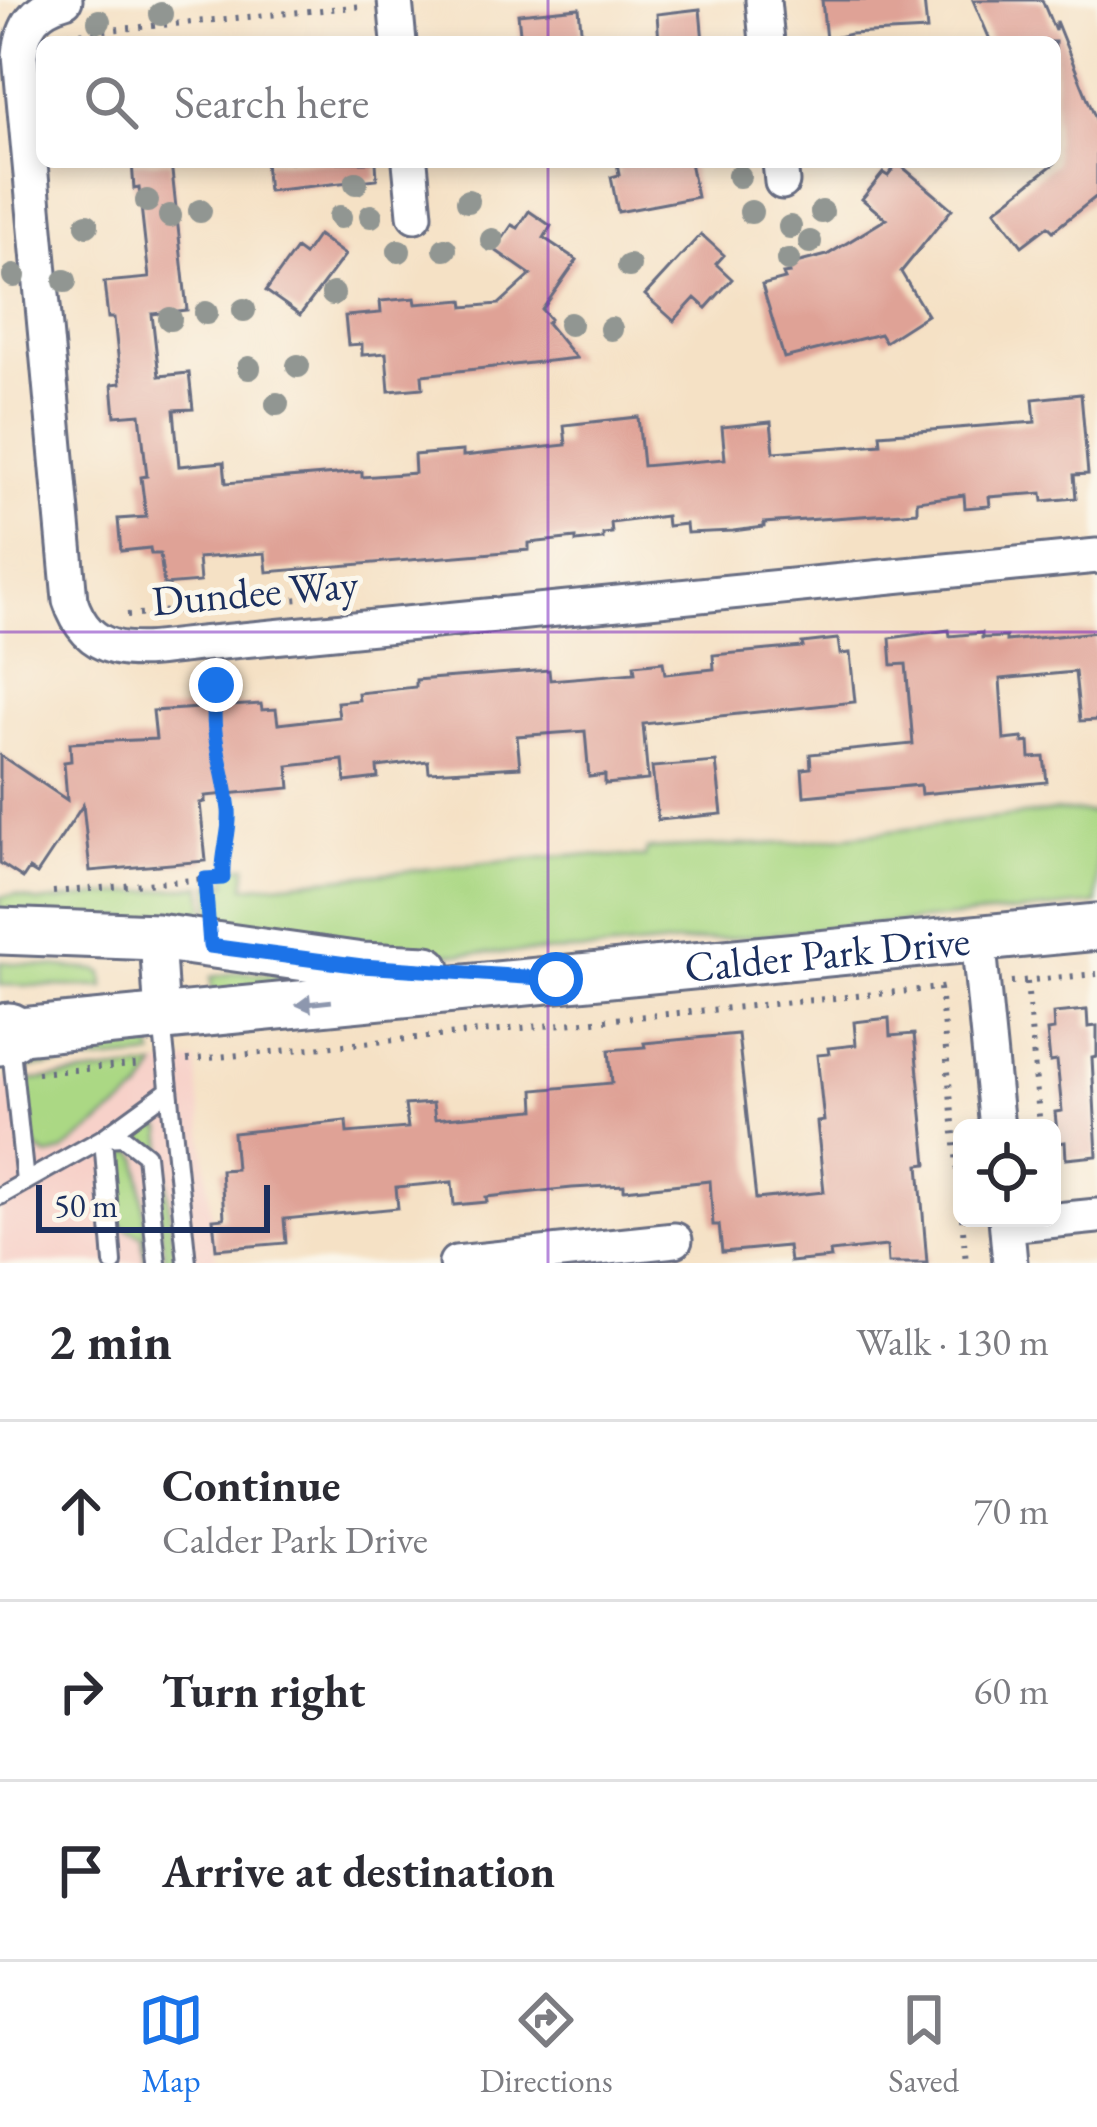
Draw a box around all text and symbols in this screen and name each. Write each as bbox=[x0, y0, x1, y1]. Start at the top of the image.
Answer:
search box bbox=[36, 36, 1061, 168]
icon: search bbox=[78, 69, 144, 135]
text: Search here bbox=[174, 73, 369, 131]
street label: Dundee Way bbox=[150, 556, 361, 628]
route end bbox=[189, 658, 243, 712]
street label: Calder Park Drive bbox=[682, 912, 972, 994]
route start bbox=[529, 952, 583, 1006]
one-way arrow bbox=[295, 994, 332, 1013]
map controls bbox=[953, 1119, 1061, 1227]
button: locate bbox=[953, 1119, 1061, 1227]
scale bar bbox=[36, 1179, 270, 1232]
text: 50 m bbox=[54, 1184, 118, 1227]
text: 2 min bbox=[48, 1308, 172, 1374]
text: Walk · 130 m bbox=[856, 1316, 1049, 1367]
text: Continue bbox=[162, 1456, 340, 1514]
icon: ahead bbox=[48, 1478, 114, 1544]
text: 70 m bbox=[973, 1485, 1049, 1536]
text: Calder Park Drive bbox=[162, 1514, 428, 1565]
icon: right bbox=[48, 1658, 114, 1724]
text: Turn right bbox=[162, 1662, 365, 1720]
text: 60 m bbox=[973, 1665, 1049, 1716]
icon: arrive bbox=[48, 1838, 114, 1904]
text: Arrive at destination bbox=[162, 1842, 555, 1900]
tab: Map bbox=[138, 1987, 204, 2102]
tab: Directions bbox=[480, 1987, 613, 2102]
tab: Saved bbox=[888, 1987, 959, 2102]

